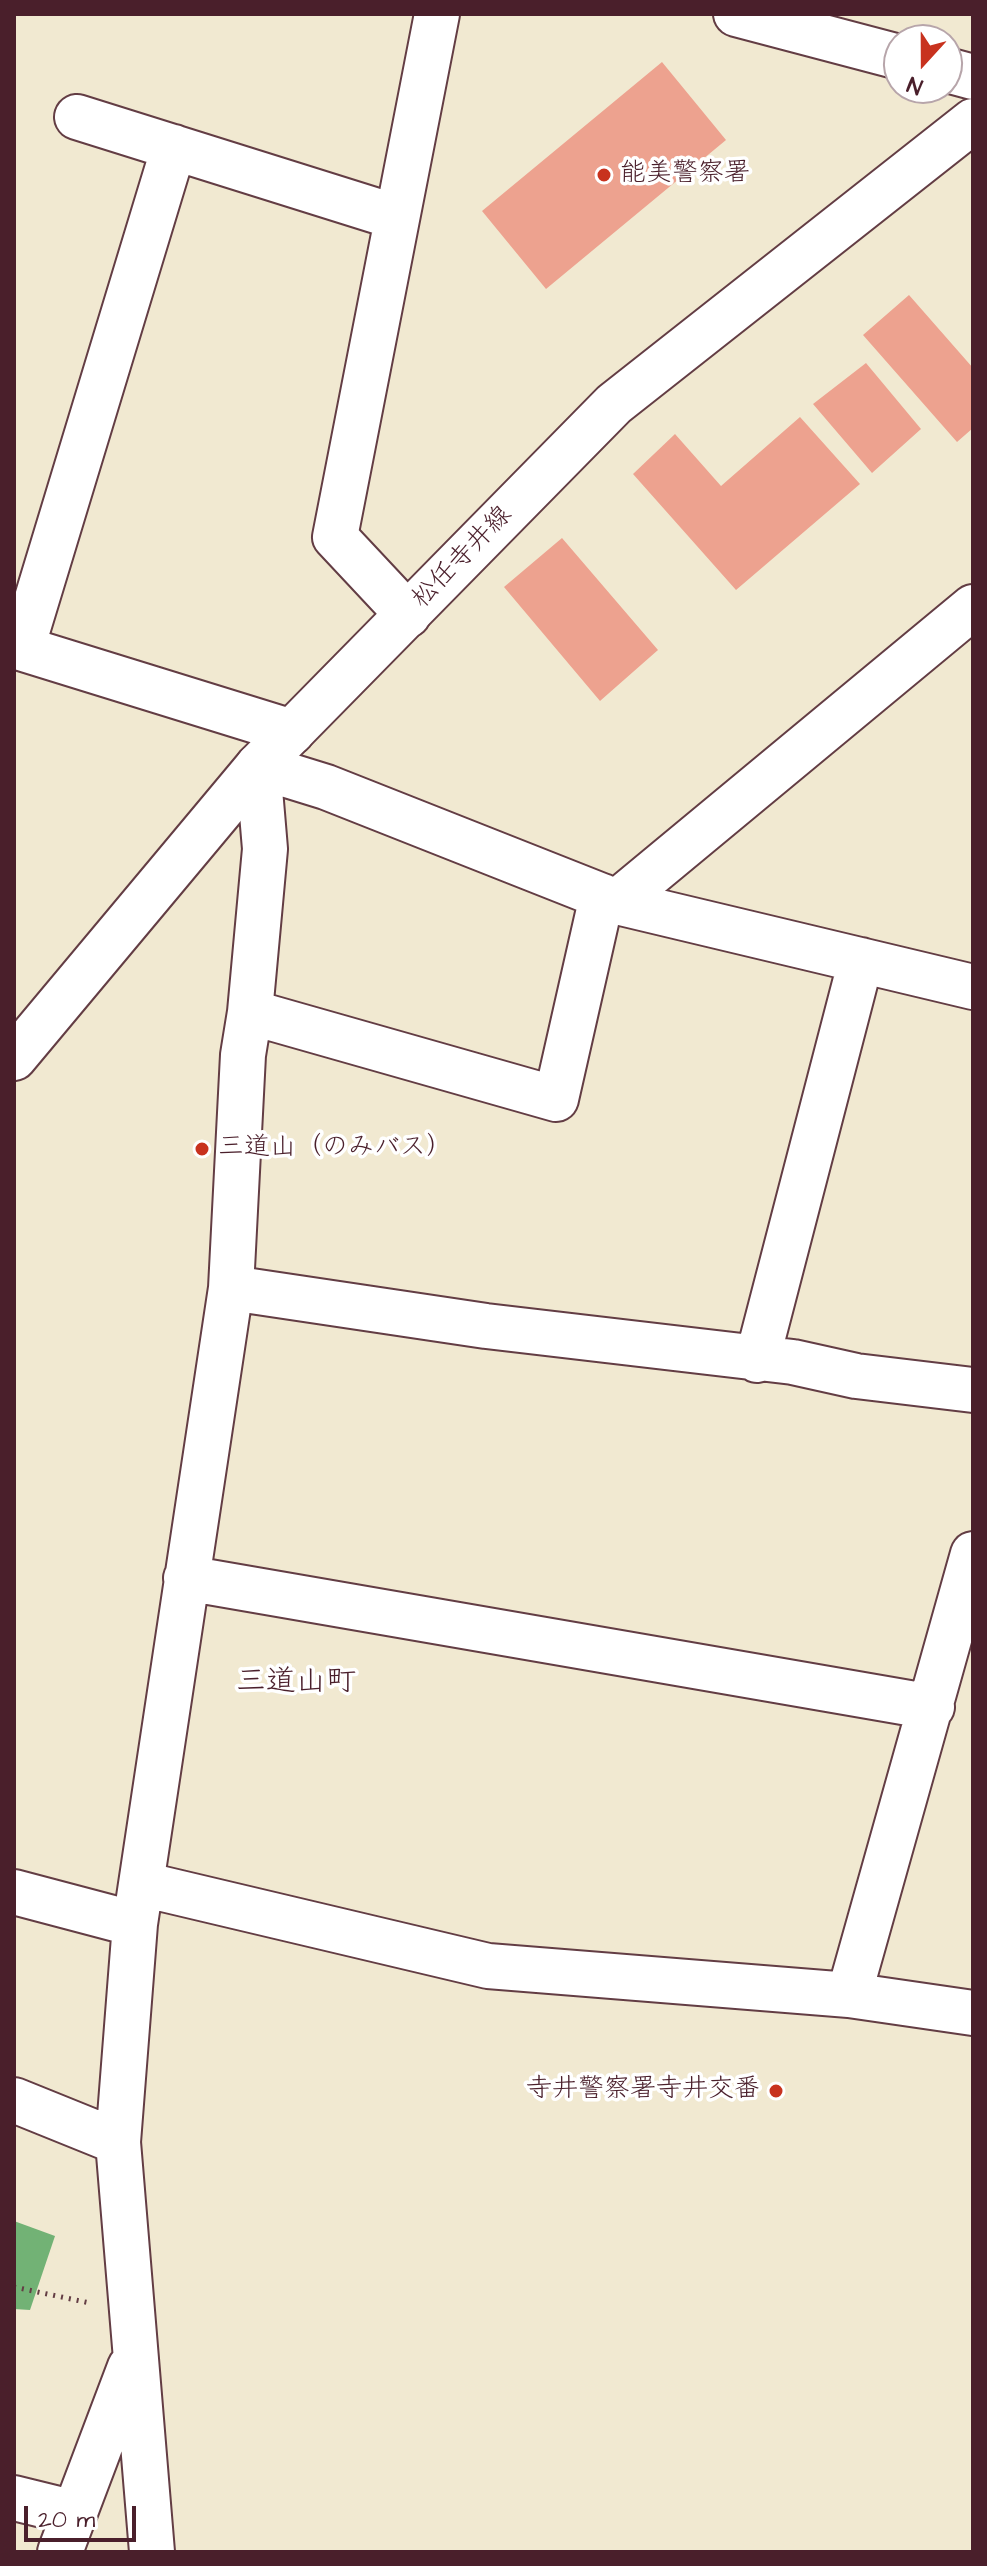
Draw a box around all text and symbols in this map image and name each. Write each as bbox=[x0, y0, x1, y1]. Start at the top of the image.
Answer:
north arrow bbox=[883, 24, 963, 104]
text: N bbox=[903, 68, 927, 102]
place label: 能美警察署 bbox=[620, 159, 750, 191]
marker: 能美警察署 bbox=[595, 166, 613, 184]
street label: 松任寺井線 bbox=[407, 500, 519, 616]
place label: 三道山（のみバス） bbox=[218, 1133, 452, 1165]
marker: 三道山（のみバス） bbox=[193, 1140, 211, 1158]
district label: 三道山町 bbox=[236, 1666, 356, 1702]
place label: 寺井警察署寺井交番 bbox=[526, 2075, 760, 2107]
marker: 寺井警察署寺井交番 bbox=[767, 2082, 785, 2100]
scale bar bbox=[28, 2490, 140, 2540]
text: 20 m bbox=[38, 2503, 95, 2537]

